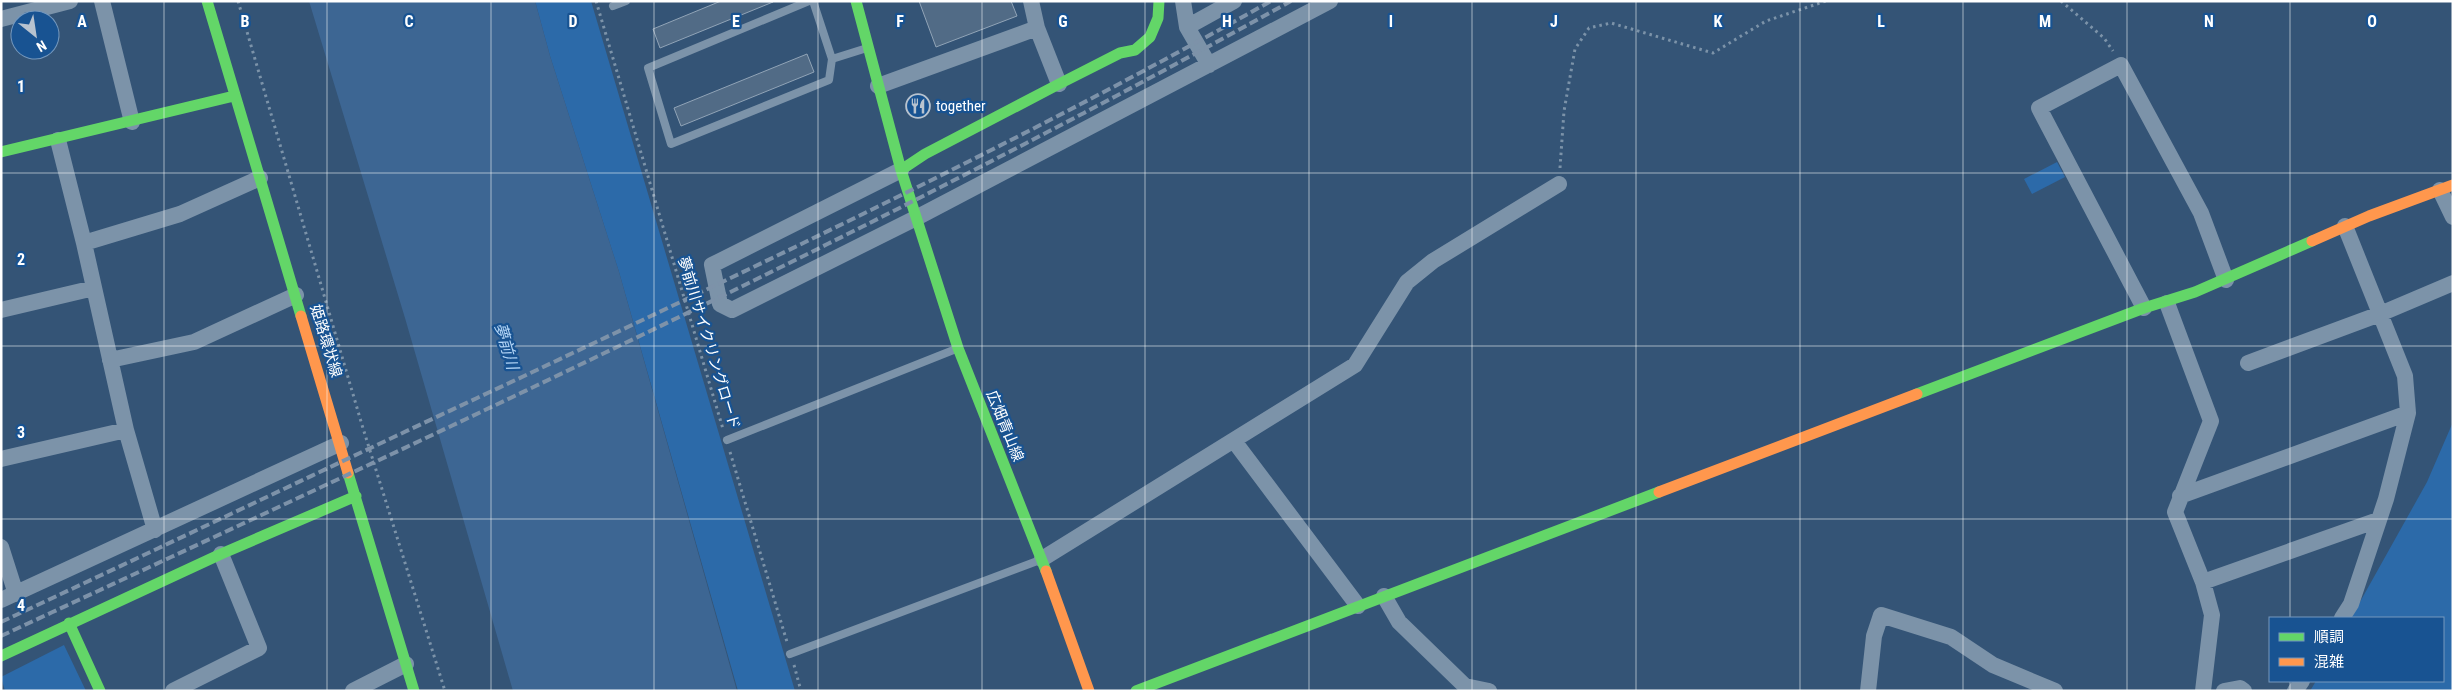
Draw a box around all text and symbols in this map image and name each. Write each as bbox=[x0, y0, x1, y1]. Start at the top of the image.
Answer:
north arrow bbox=[10, 10, 60, 60]
text: A bbox=[77, 12, 87, 31]
text: B bbox=[241, 12, 250, 31]
text: C bbox=[404, 12, 414, 31]
text: D bbox=[568, 12, 578, 31]
text: E bbox=[732, 12, 740, 31]
text: F bbox=[896, 12, 904, 31]
text: G bbox=[1058, 12, 1068, 31]
text: H bbox=[1222, 12, 1232, 31]
text: I bbox=[1389, 12, 1393, 31]
text: J bbox=[1550, 12, 1558, 31]
text: K bbox=[1714, 12, 1723, 31]
text: L bbox=[1877, 12, 1885, 31]
text: M bbox=[2039, 12, 2051, 31]
text: N bbox=[2204, 12, 2214, 31]
text: O bbox=[2367, 12, 2377, 31]
text: N bbox=[34, 37, 49, 55]
text: 1 bbox=[17, 77, 25, 96]
restaurant icon: together bbox=[905, 93, 931, 119]
place label: together bbox=[936, 97, 986, 115]
text: 2 bbox=[17, 250, 25, 269]
street label: 夢前川サイクリングロード bbox=[674, 254, 744, 432]
street label: 姫路環状線 bbox=[306, 302, 346, 380]
water label: 夢前川 bbox=[491, 320, 523, 374]
street label: 広畑青山線 bbox=[983, 388, 1027, 464]
text: 3 bbox=[17, 423, 25, 442]
text: 4 bbox=[17, 596, 25, 615]
legend bbox=[2269, 617, 2444, 682]
text: 順調 bbox=[2314, 628, 2344, 646]
text: 混雑 bbox=[2314, 653, 2344, 671]

